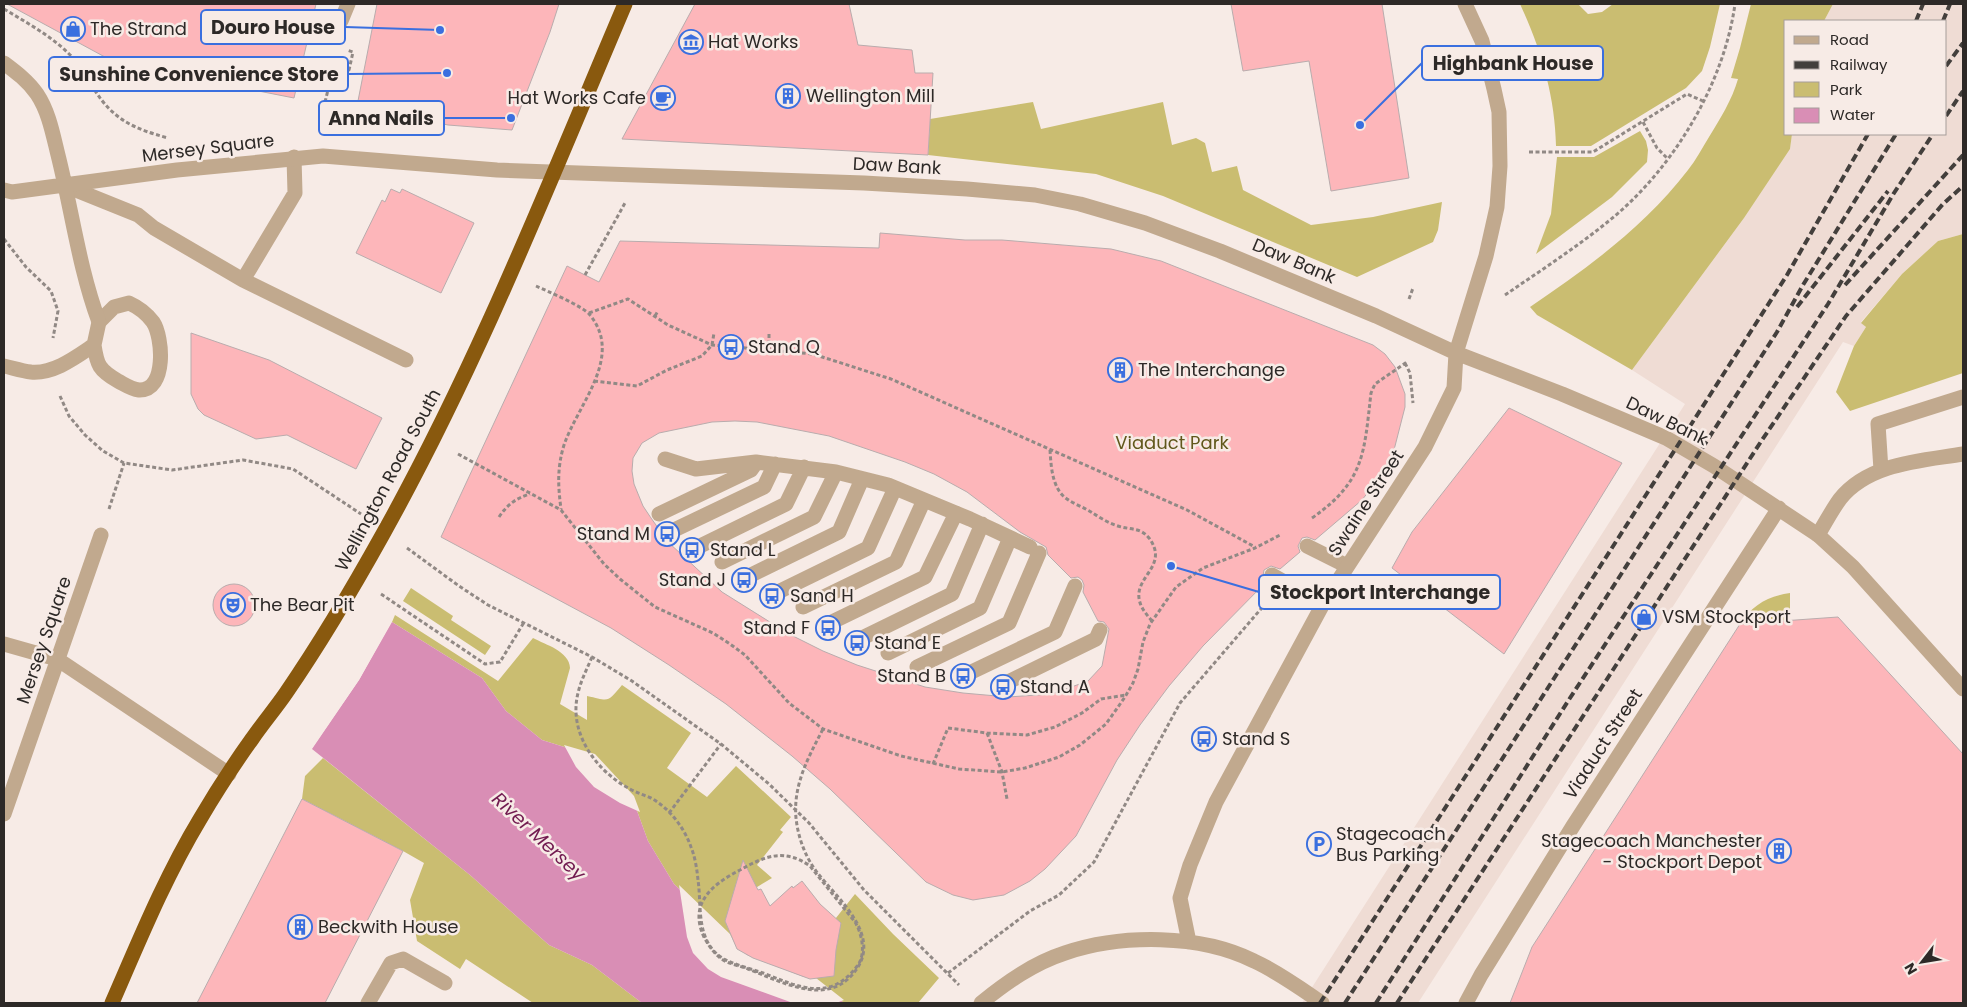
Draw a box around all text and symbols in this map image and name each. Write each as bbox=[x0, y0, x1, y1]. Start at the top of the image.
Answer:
callout: Douro House bbox=[201, 10, 345, 44]
text: Douro House bbox=[211, 14, 335, 41]
shop icon: The Strand bbox=[60, 16, 86, 42]
place label: The Strand bbox=[90, 16, 187, 41]
legend bbox=[1784, 20, 1947, 135]
museum icon: Hat Works bbox=[678, 29, 704, 55]
place label: Hat Works bbox=[708, 29, 798, 54]
text: Road bbox=[1830, 29, 1869, 50]
callout: Highbank House bbox=[1422, 46, 1603, 80]
text: Highbank House bbox=[1433, 50, 1594, 77]
text: Railway bbox=[1830, 54, 1888, 75]
callout: Sunshine Convenience Store bbox=[49, 57, 348, 91]
text: Sunshine Convenience Store bbox=[59, 61, 339, 88]
text: Park bbox=[1830, 79, 1862, 100]
building icon: Wellington Mill bbox=[775, 83, 801, 109]
place label: Wellington Mill bbox=[806, 83, 935, 108]
place label: Hat Works Cafe bbox=[508, 85, 646, 110]
cafe icon: Hat Works Cafe bbox=[650, 85, 676, 111]
callout: Anna Nails bbox=[319, 101, 444, 135]
text: Water bbox=[1830, 104, 1876, 125]
text: Anna Nails bbox=[328, 105, 434, 132]
street label: Mersey Square bbox=[140, 127, 276, 168]
street label: Daw Bank bbox=[852, 151, 943, 180]
street label: Daw Bank bbox=[1249, 232, 1340, 290]
bus stop icon: Stand Q bbox=[718, 334, 744, 360]
place label: Stand Q bbox=[748, 334, 820, 359]
building icon: The Interchange bbox=[1107, 357, 1133, 383]
place label: The Interchange bbox=[1138, 357, 1285, 382]
street label: Wellington Road South bbox=[329, 384, 446, 575]
street label: Daw Bank bbox=[1622, 390, 1713, 451]
park label: Viaduct Park bbox=[1115, 430, 1229, 455]
street label: Swaine Street bbox=[1322, 445, 1409, 561]
place label: Stand M bbox=[577, 521, 650, 546]
bus stop icon: Stand M bbox=[654, 521, 680, 547]
bus stop icon: Stand L bbox=[679, 537, 705, 563]
place label: Stand L bbox=[710, 537, 776, 562]
place label: Stand J bbox=[659, 567, 726, 592]
bus stop icon: Stand J bbox=[731, 567, 757, 593]
street label: Mersey Square bbox=[10, 573, 77, 707]
callout: Stockport Interchange bbox=[1259, 575, 1500, 609]
text: Stockport Interchange bbox=[1270, 579, 1490, 606]
bus stop icon: Sand H bbox=[759, 583, 785, 609]
place label: Sand H bbox=[790, 583, 854, 608]
theatre icon: The Bear Pit bbox=[220, 592, 246, 618]
place label: The Bear Pit bbox=[250, 592, 355, 617]
shop icon: VSM Stockport bbox=[1631, 604, 1657, 630]
place label: VSM Stockport bbox=[1662, 604, 1791, 629]
place label: Stand F bbox=[743, 615, 810, 640]
bus stop icon: Stand F bbox=[815, 615, 841, 641]
bus stop icon: Stand E bbox=[844, 630, 870, 656]
place label: Stand E bbox=[874, 630, 941, 655]
place label: Stand B bbox=[877, 663, 946, 688]
bus stop icon: Stand B bbox=[950, 663, 976, 689]
bus stop icon: Stand A bbox=[990, 674, 1016, 700]
place label: Stand A bbox=[1020, 674, 1090, 699]
street label: Viaduct Street bbox=[1557, 683, 1648, 804]
bus stop icon: Stand S bbox=[1191, 726, 1217, 752]
place label: Stand S bbox=[1222, 726, 1290, 751]
water label: River Mersey bbox=[486, 786, 592, 888]
place label: Stagecoach Bus Parking bbox=[1336, 821, 1446, 867]
place label: Stagecoach Manchester - Stockport Depot bbox=[1541, 828, 1762, 874]
parking icon: Stagecoach Bus Parking bbox=[1306, 831, 1332, 857]
building icon: Stagecoach Manchester - Stockport Depot bbox=[1766, 838, 1792, 864]
building icon: Beckwith House bbox=[287, 914, 313, 940]
place label: Beckwith House bbox=[318, 914, 459, 939]
north arrow bbox=[1897, 937, 1947, 987]
text: N bbox=[1900, 959, 1922, 978]

